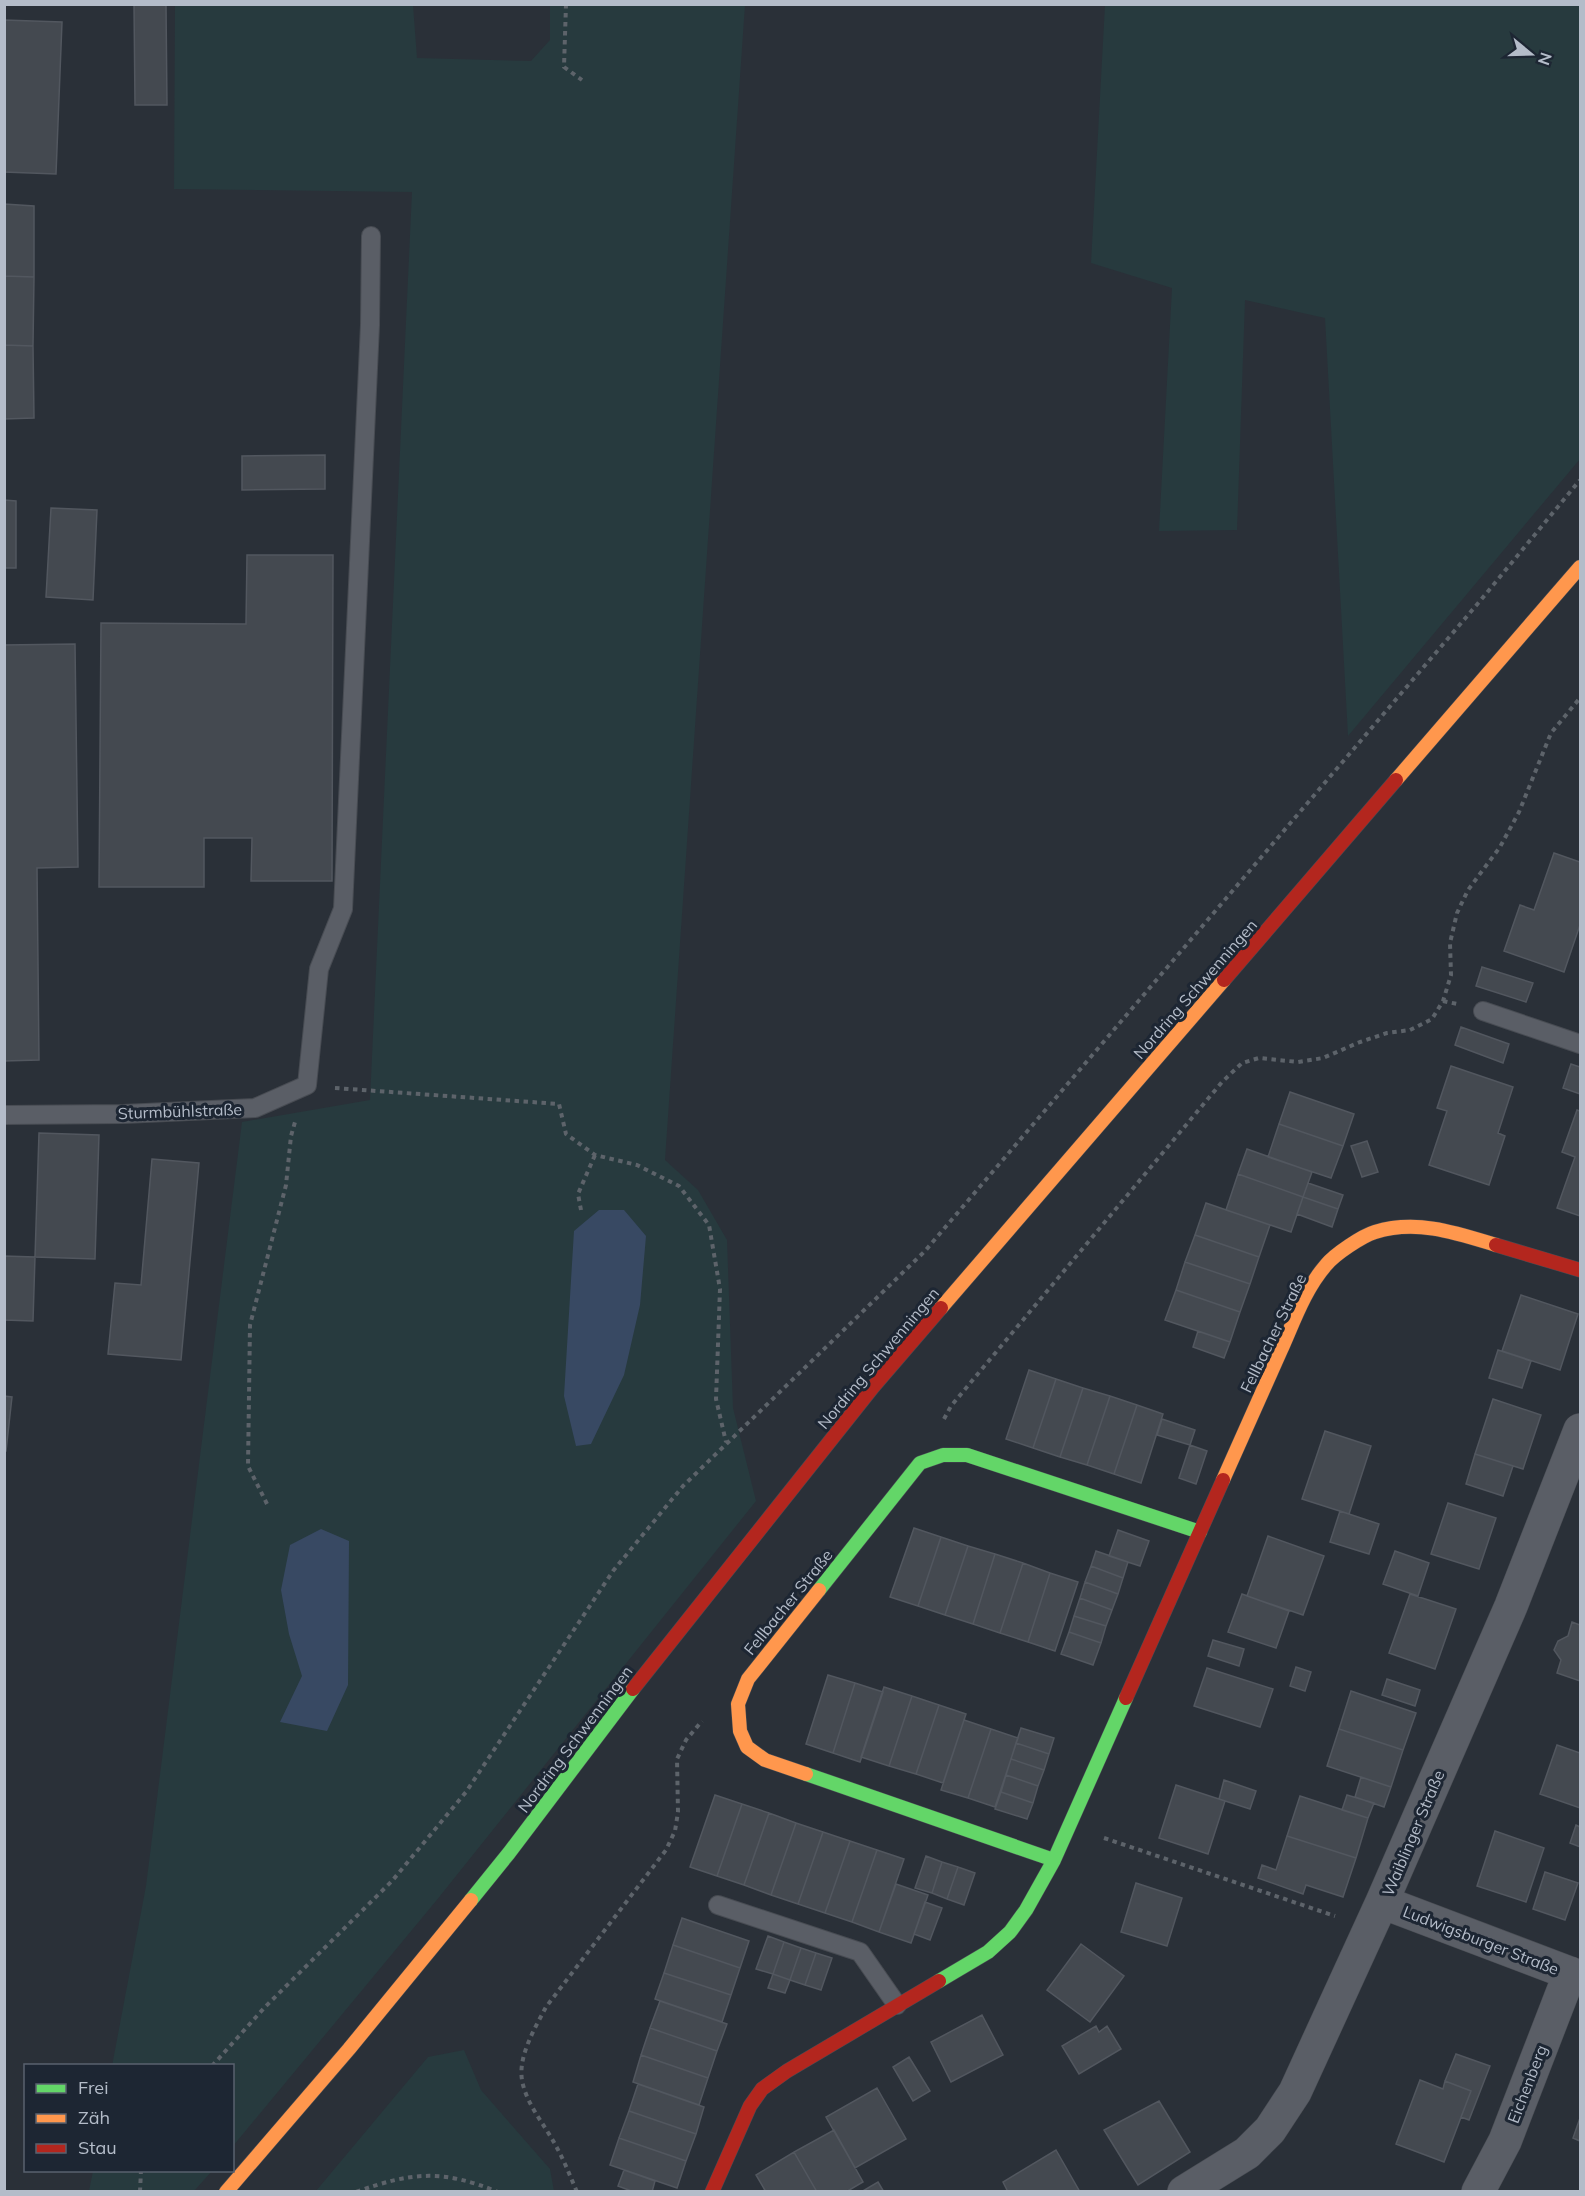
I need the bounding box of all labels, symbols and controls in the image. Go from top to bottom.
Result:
north arrow [1501,24,1561,84]
text: N [1534,50,1557,68]
street label: Nordring Schwenningen [1129,915,1261,1063]
street label: Sturmbühlstraße [118,1099,242,1123]
street label: Fellbacher Straße [1236,1270,1310,1396]
street label: Nordring Schwenningen [813,1283,943,1433]
street label: Fellbacher Straße [739,1545,837,1659]
street label: Nordring Schwenningen [513,1662,637,1816]
street label: Waiblinger Straße [1377,1767,1449,1899]
street label: Ludwigsburger Straße [1400,1901,1562,1979]
street label: Eichenberg [1503,2042,1551,2126]
legend [24,2064,234,2172]
text: Frei [78,2076,108,2099]
text: Zäh [78,2106,110,2129]
text: Stau [78,2136,117,2159]

